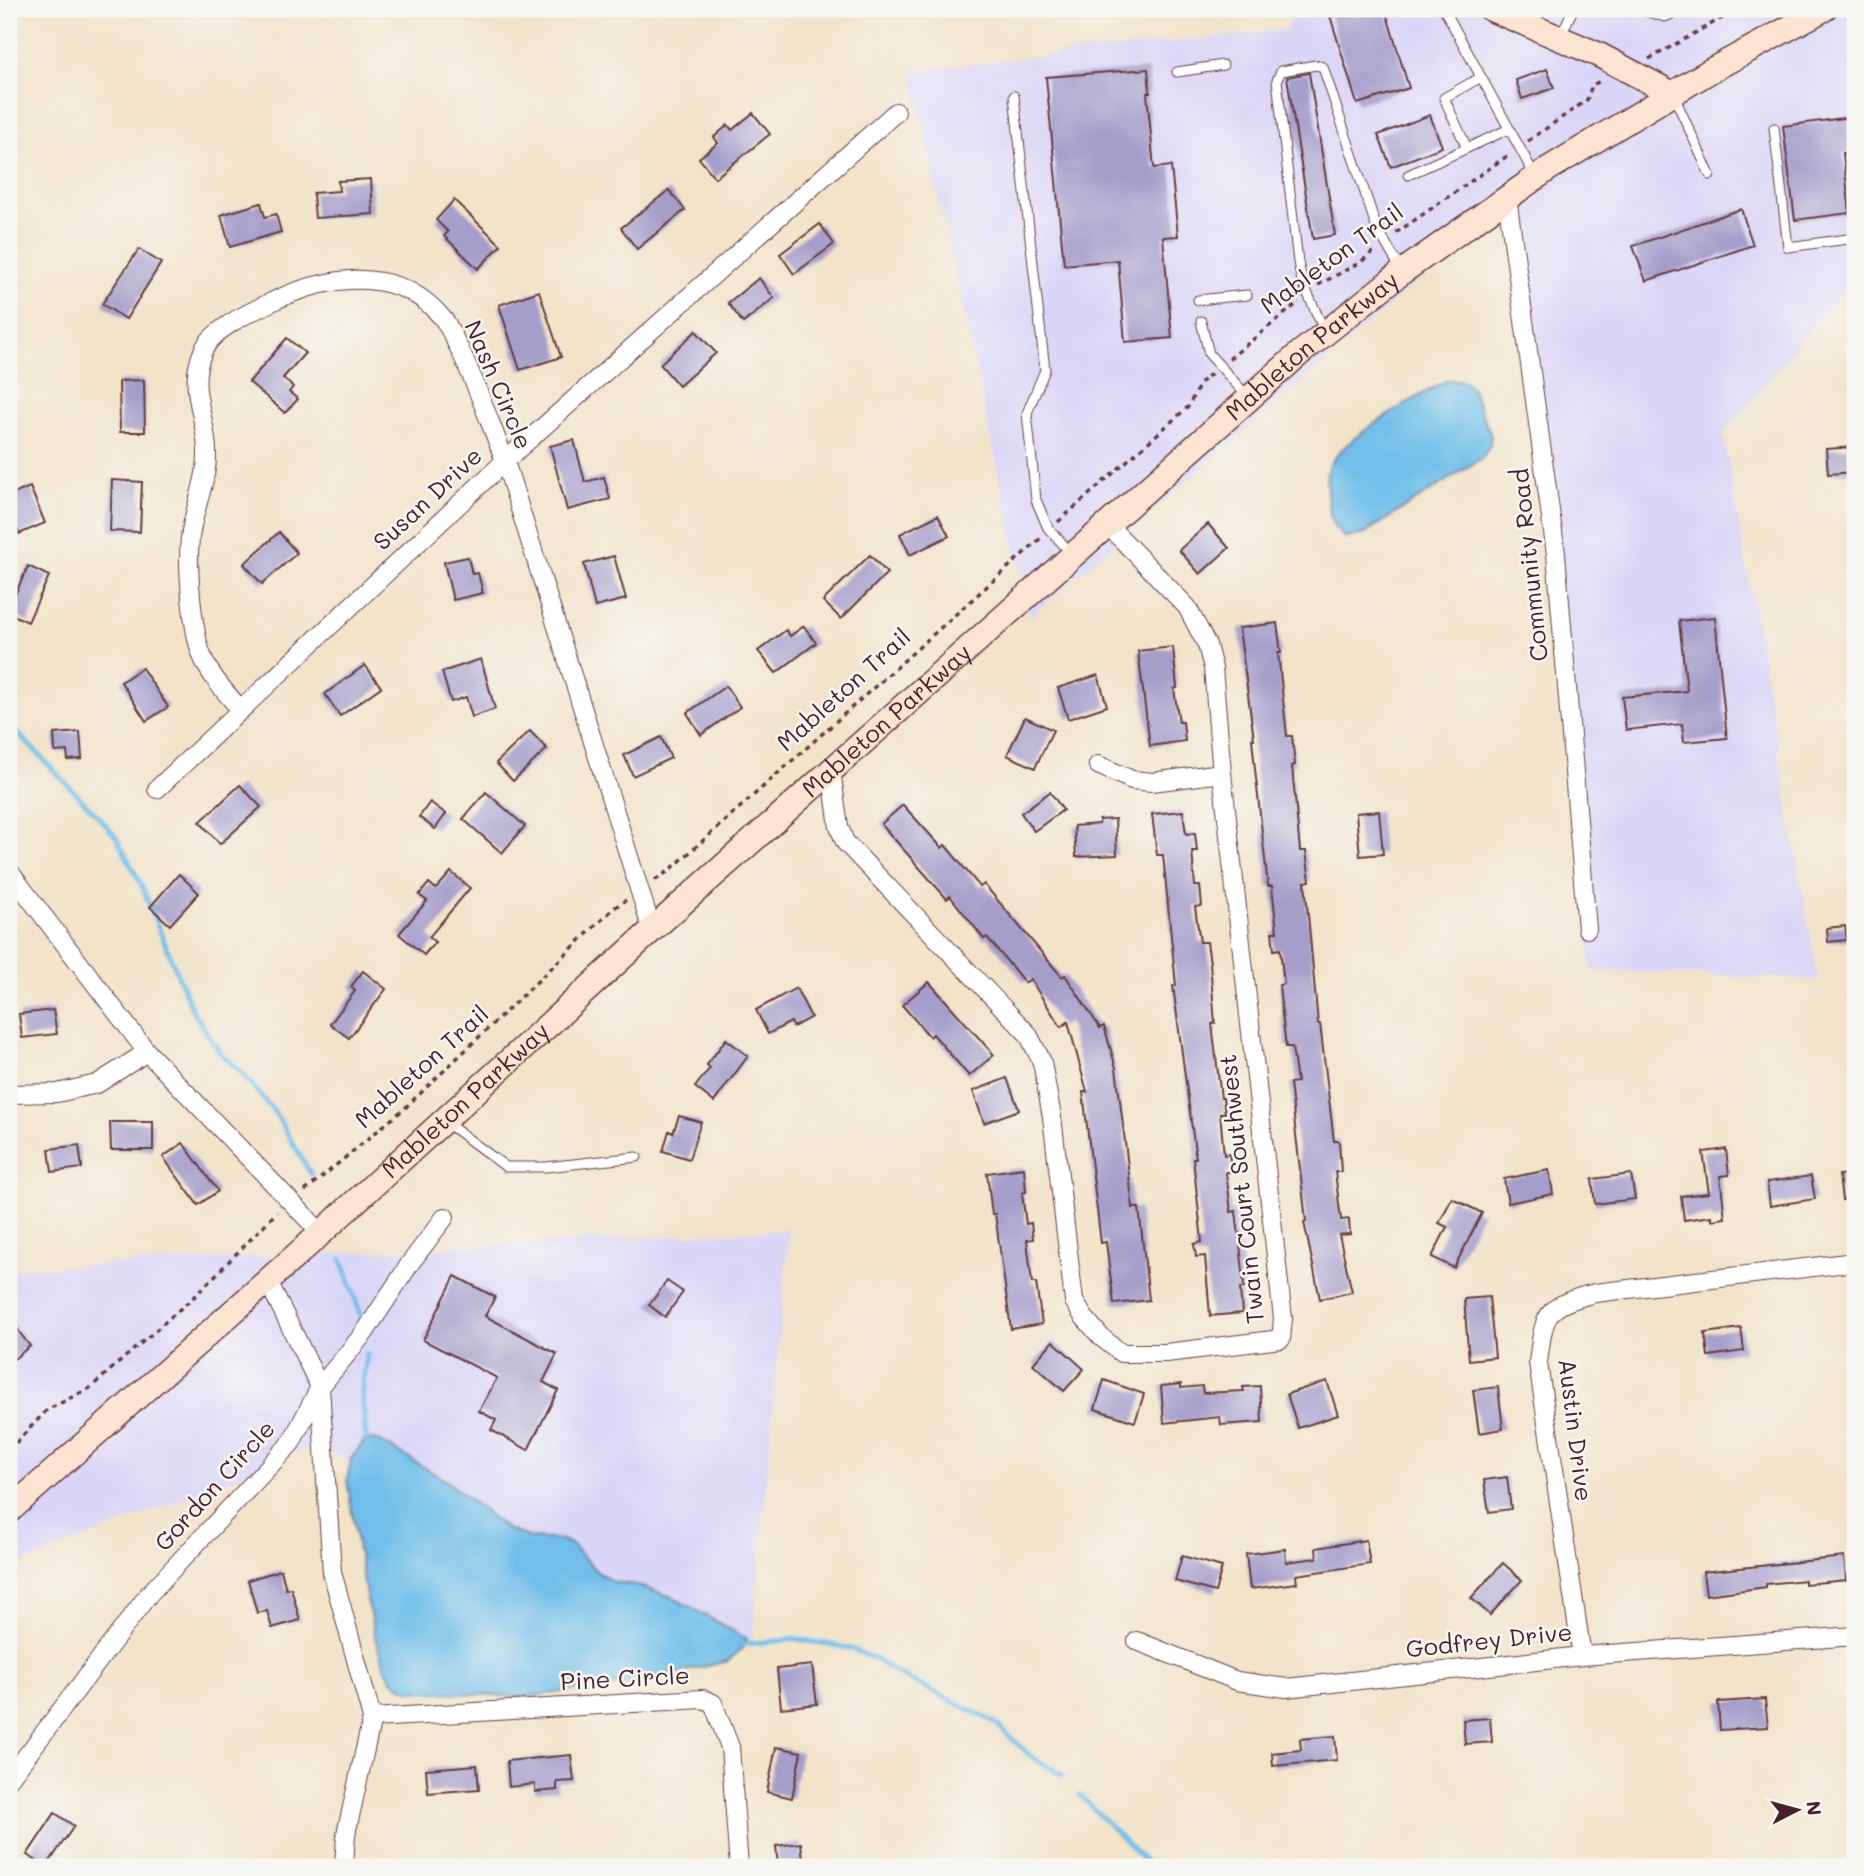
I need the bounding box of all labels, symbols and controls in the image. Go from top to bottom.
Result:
street label: Mableton Trail [1253,195,1409,320]
street label: Mableton Parkway [1218,264,1404,426]
street label: Nash Circle [458,315,540,454]
street label: Susan Drive [366,440,488,556]
street label: Community Road [1503,467,1554,663]
street label: Mableton Trail [770,621,916,757]
street label: Mableton Parkway [795,636,977,803]
street label: Mableton Trail [348,998,494,1134]
street label: Mableton Parkway [374,1015,555,1184]
street label: Twain Court Southwest [1211,1053,1270,1325]
street label: Austin Drive [1552,1357,1601,1503]
street label: Gordon Circle [147,1413,281,1557]
street label: Godfrey Drive [1404,1615,1574,1664]
street label: Pine Circle [560,1659,690,1696]
north arrow [1762,1774,1832,1844]
text: N [1801,1800,1828,1817]

